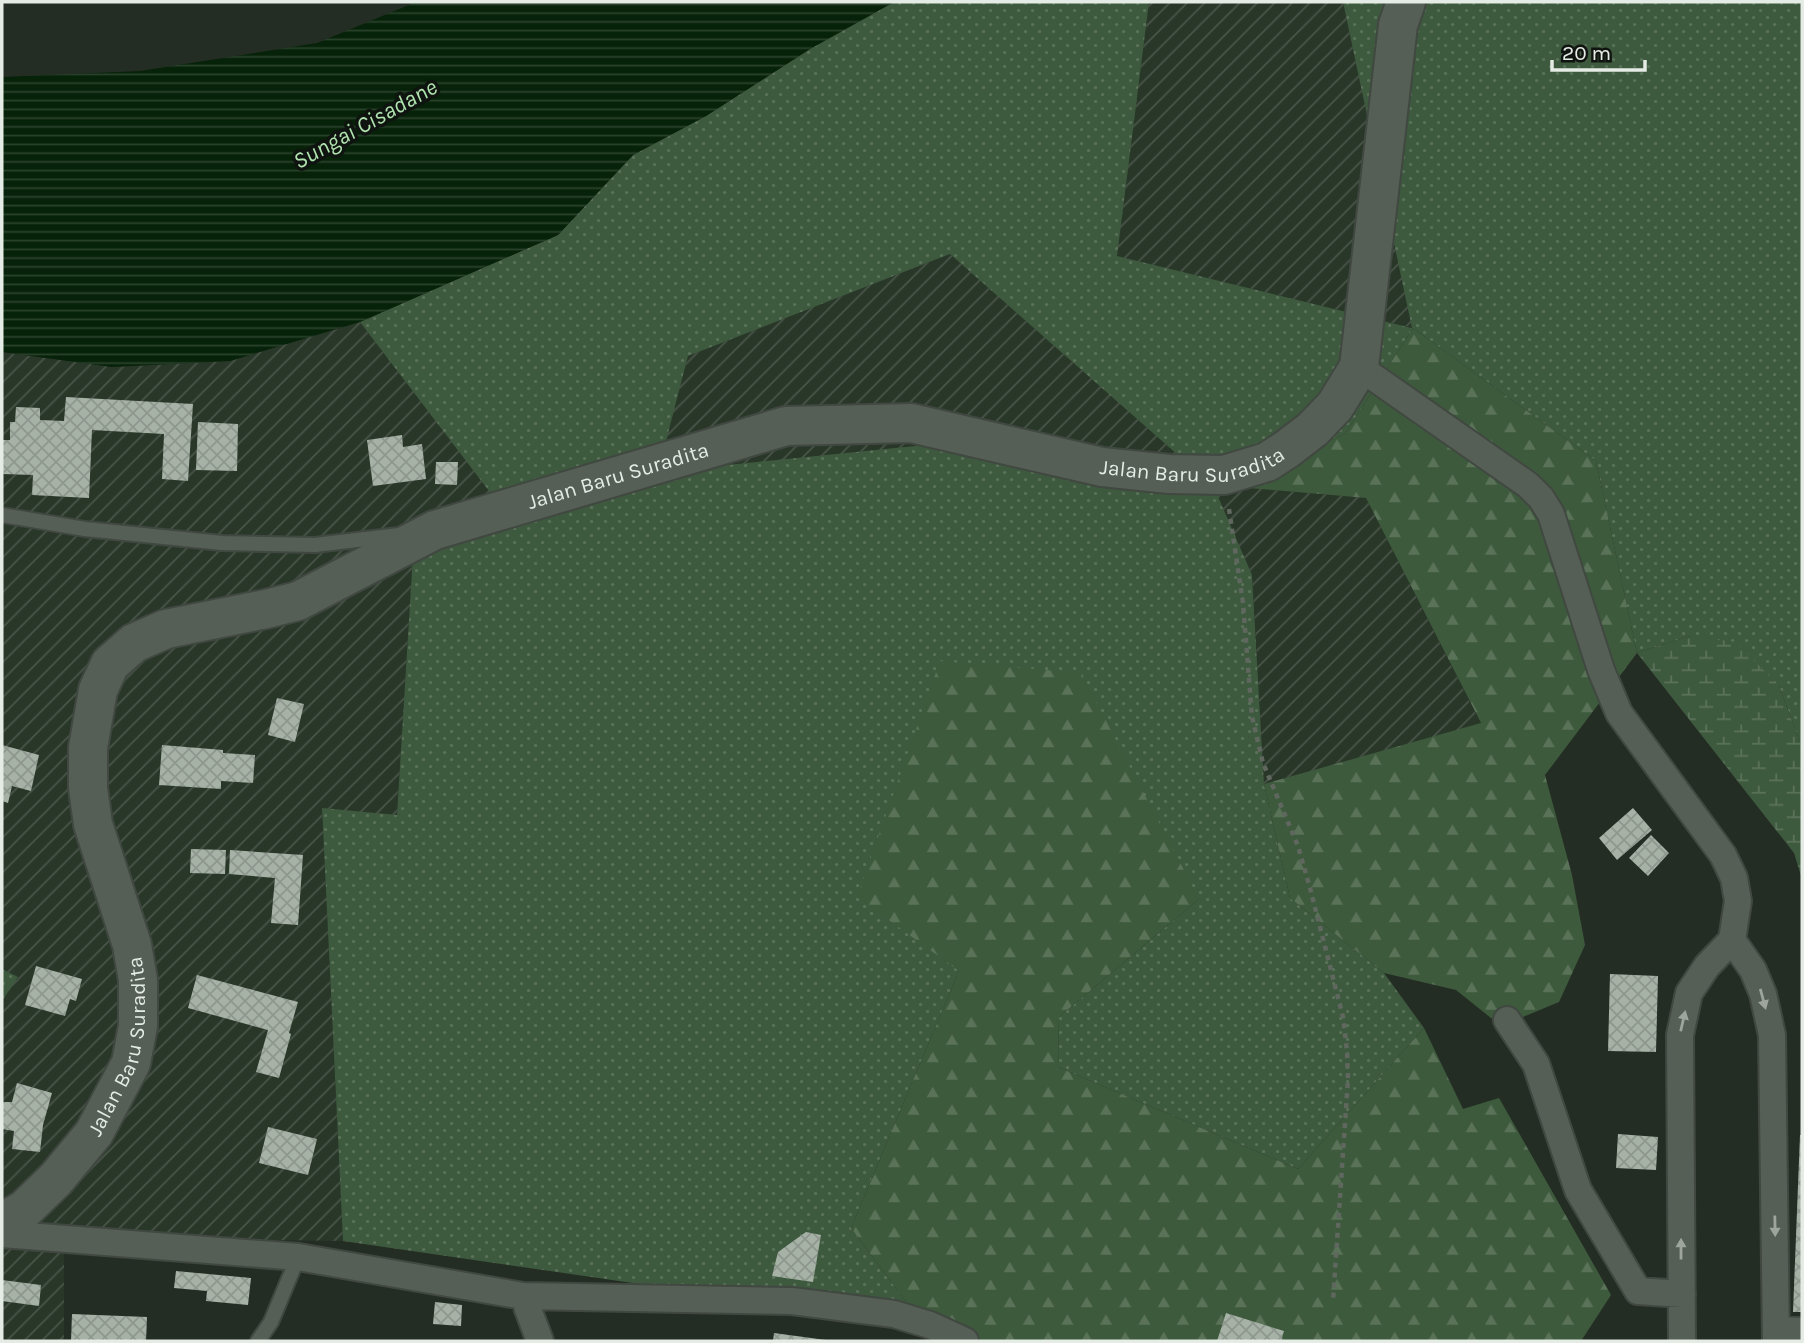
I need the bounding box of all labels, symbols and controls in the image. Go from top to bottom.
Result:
scale bar [1552,28,1645,72]
text: 20 m [1562,41,1611,65]
water label: Sungai Cisadane [288,73,442,175]
street label: Jalan Baru Suradita [525,438,711,514]
street label: Jalan Baru Suradita [1099,442,1289,487]
street label: Jalan Baru Suradita [83,955,150,1140]
one-way arrow [1759,989,1769,1010]
one-way arrow [1678,1010,1689,1032]
one-way arrow [1769,1215,1780,1237]
one-way arrow [1675,1237,1687,1259]

